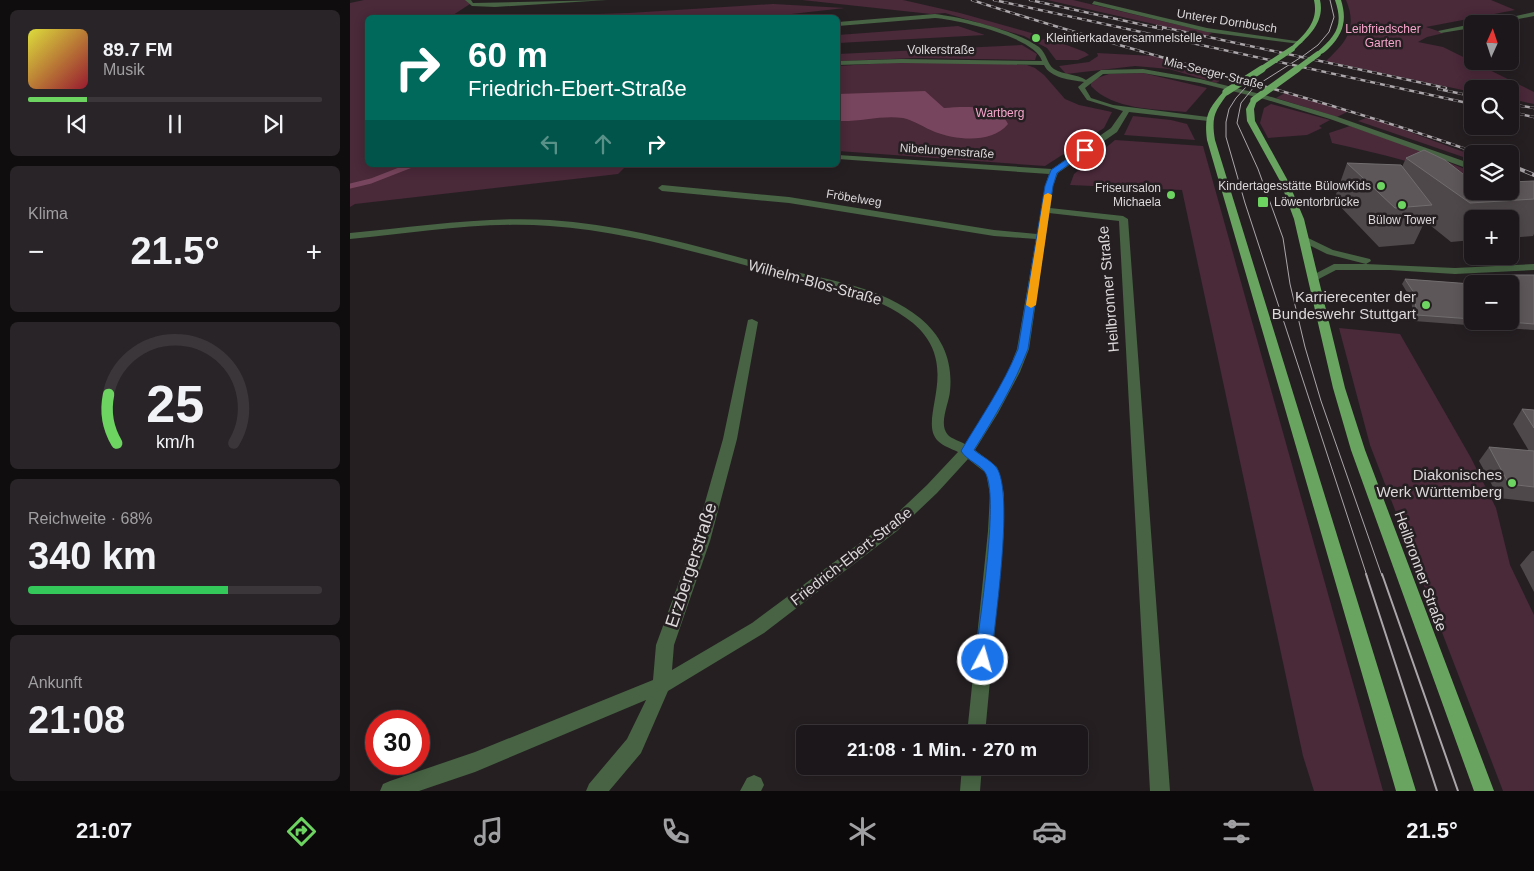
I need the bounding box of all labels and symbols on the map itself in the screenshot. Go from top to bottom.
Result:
street label: Unterer Dornbusch [1176,6,1278,36]
north arrow [1464,15,1519,70]
park label: Leibfriedscher Garten [1345,22,1421,50]
place label: Kleintierkadaversammelstelle [1046,31,1202,45]
marker: Kleintierkadaversammelstelle [1030,32,1042,44]
street label: Volkerstraße [907,43,975,57]
street label: Mia-Seeger-Straße [1163,54,1266,92]
park label: Wartberg [976,106,1024,120]
pin [1064,129,1106,171]
street label: Nibelungenstraße [899,141,995,161]
place label: Kindertagesstätte BülowKids [1218,179,1371,193]
marker: Kindertagesstätte BülowKids [1375,180,1387,192]
place label: Friseursalon Michaela [1095,181,1161,209]
street label: Fröbelweg [825,187,883,209]
marker: Friseursalon Michaela [1165,189,1177,201]
marker: Löwentorbrücke [1256,195,1270,209]
place label: Löwentorbrücke [1274,195,1360,209]
marker: Bülow Tower [1396,199,1408,211]
place label: Bülow Tower [1368,213,1436,227]
street label: Heilbronner Straße [1094,225,1122,353]
street label: Wilhelm-Blos-Straße [746,256,884,308]
place label: Karrierecenter der Bundeswehr Stuttgart [1272,288,1417,322]
marker: Karrierecenter der Bundeswehr Stuttgart [1420,299,1432,311]
place label: Diakonisches Werk Württemberg [1376,466,1502,500]
marker: Diakonisches Werk Württemberg [1506,477,1518,489]
street label: Erzbergerstraße [661,500,721,630]
street label: Friedrich-Ebert-Straße [787,503,915,609]
street label: Heilbronner Straße [1391,509,1451,633]
position arrow [956,633,1008,685]
speed limit sign: 30 [365,710,430,775]

